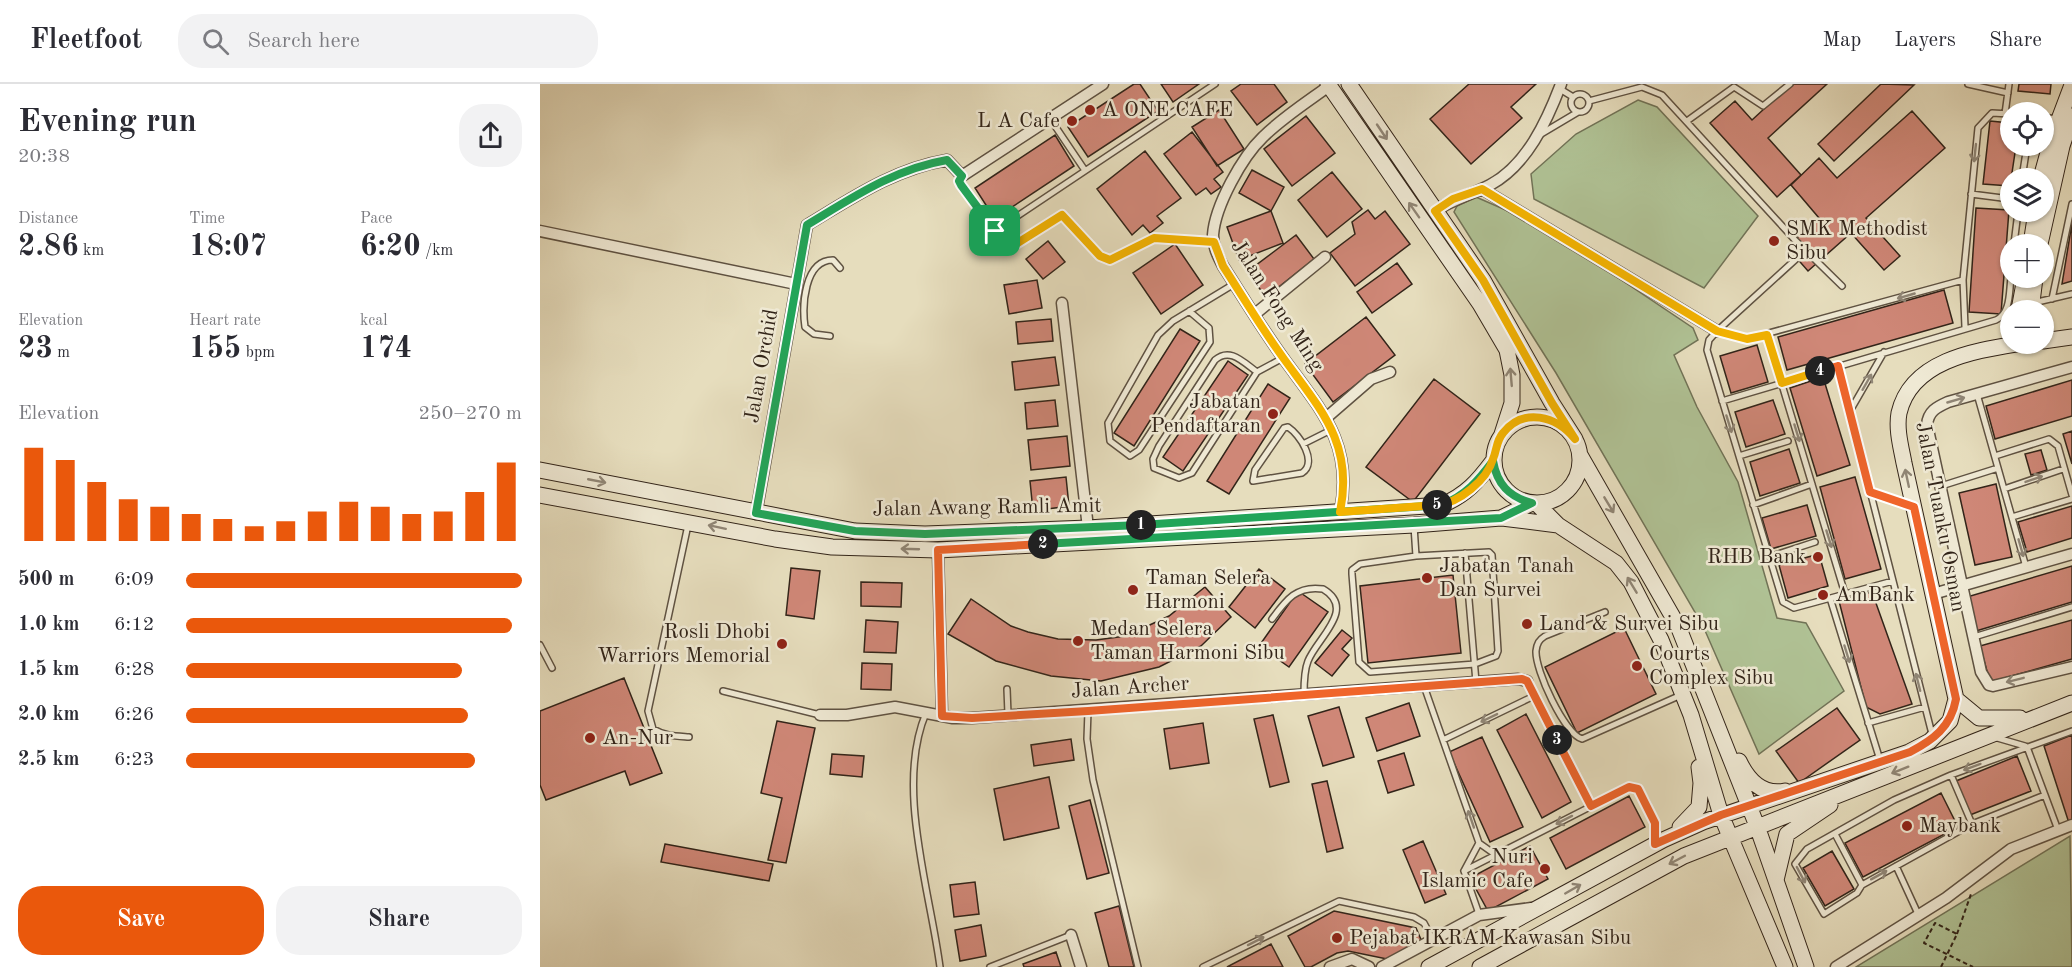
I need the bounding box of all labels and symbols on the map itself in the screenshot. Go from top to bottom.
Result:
place label: A ONE CAFE [1102,100,1233,121]
marker: A ONE CAFE [1083,103,1097,117]
place label: L A Cafe [977,111,1060,132]
marker: L A Cafe [1065,114,1079,128]
one-way arrow [1376,124,1388,140]
one-way arrow [1969,142,1980,162]
one-way arrow [1408,203,1420,219]
pin [969,205,1020,256]
place label: SMK Methodist Sibu [1786,219,1928,264]
marker: SMK Methodist Sibu [1767,234,1781,248]
street label: Jalan Fong Ming [1227,236,1328,376]
one-way arrow [1897,291,1916,302]
street label: Jalan Orchid [742,307,782,425]
pin: 4 [1805,356,1835,386]
one-way arrow [1505,368,1516,387]
one-way arrow [1861,373,1873,390]
place label: Jabatan Pendaftaran [1150,392,1261,437]
one-way arrow [1946,394,1965,405]
marker: Jabatan Pendaftaran [1266,407,1280,421]
one-way arrow [1724,414,1735,433]
street label: Jalan Tuanku Osman [1911,420,1969,614]
one-way arrow [1792,423,1803,442]
one-way arrow [1901,469,1913,488]
one-way arrow [2024,472,2043,483]
one-way arrow [588,476,607,488]
pin: 5 [1422,490,1452,520]
street label: Jalan Awang Ramli Amit [872,496,1102,520]
one-way arrow [1604,496,1616,513]
pin: 1 [1126,510,1156,540]
one-way arrow [708,521,728,532]
pin: 2 [1028,529,1058,559]
one-way arrow [1824,529,1835,548]
one-way arrow [2016,538,2027,557]
one-way arrow [901,543,921,555]
place label: RHB Bank [1707,547,1806,568]
marker: RHB Bank [1811,550,1825,564]
place label: Jabatan Tanah Dan Survei [1439,556,1574,601]
place label: Taman Selera Harmoni [1145,568,1271,613]
marker: Jabatan Tanah Dan Survei [1420,571,1434,585]
one-way arrow [1625,577,1637,594]
marker: Taman Selera Harmoni [1126,583,1140,597]
place label: AmBank [1835,585,1915,606]
marker: AmBank [1816,588,1830,602]
place label: Land & Survei Sibu [1539,614,1719,635]
marker: Land & Survei Sibu [1520,617,1534,631]
place label: Medan Selera Taman Harmoni Sibu [1090,619,1285,664]
place label: Rosli Dhobi Warriors Memorial [597,622,770,667]
marker: Medan Selera Taman Harmoni Sibu [1071,634,1085,648]
marker: Rosli Dhobi Warriors Memorial [775,637,789,651]
place label: Courts Complex Sibu [1649,644,1774,689]
one-way arrow [1842,644,1853,663]
marker: Courts Complex Sibu [1630,659,1644,673]
street label: Jalan Archer [1070,673,1190,703]
one-way arrow [1912,673,1924,692]
one-way arrow [2006,675,2025,687]
one-way arrow [1480,713,1498,725]
pin: 3 [1542,725,1572,755]
place label: An-Nur [602,728,674,749]
marker: An-Nur [583,731,597,745]
one-way arrow [1963,762,1982,773]
one-way arrow [1891,765,1909,776]
one-way arrow [1464,810,1475,829]
one-way arrow [1556,815,1574,826]
place label: Maybank [1919,816,2001,837]
marker: Maybank [1900,819,1914,833]
place label: Nuri Islamic Cafe [1421,847,1533,892]
one-way arrow [1668,855,1686,866]
marker: Nuri Islamic Cafe [1538,862,1552,876]
one-way arrow [1795,866,1807,883]
one-way arrow [1869,869,1887,880]
one-way arrow [1564,883,1581,895]
place label: Pejabat IKRAM Kawasan Sibu [1349,928,1631,949]
marker: Pejabat IKRAM Kawasan Sibu [1330,931,1344,945]
one-way arrow [1246,935,1264,946]

